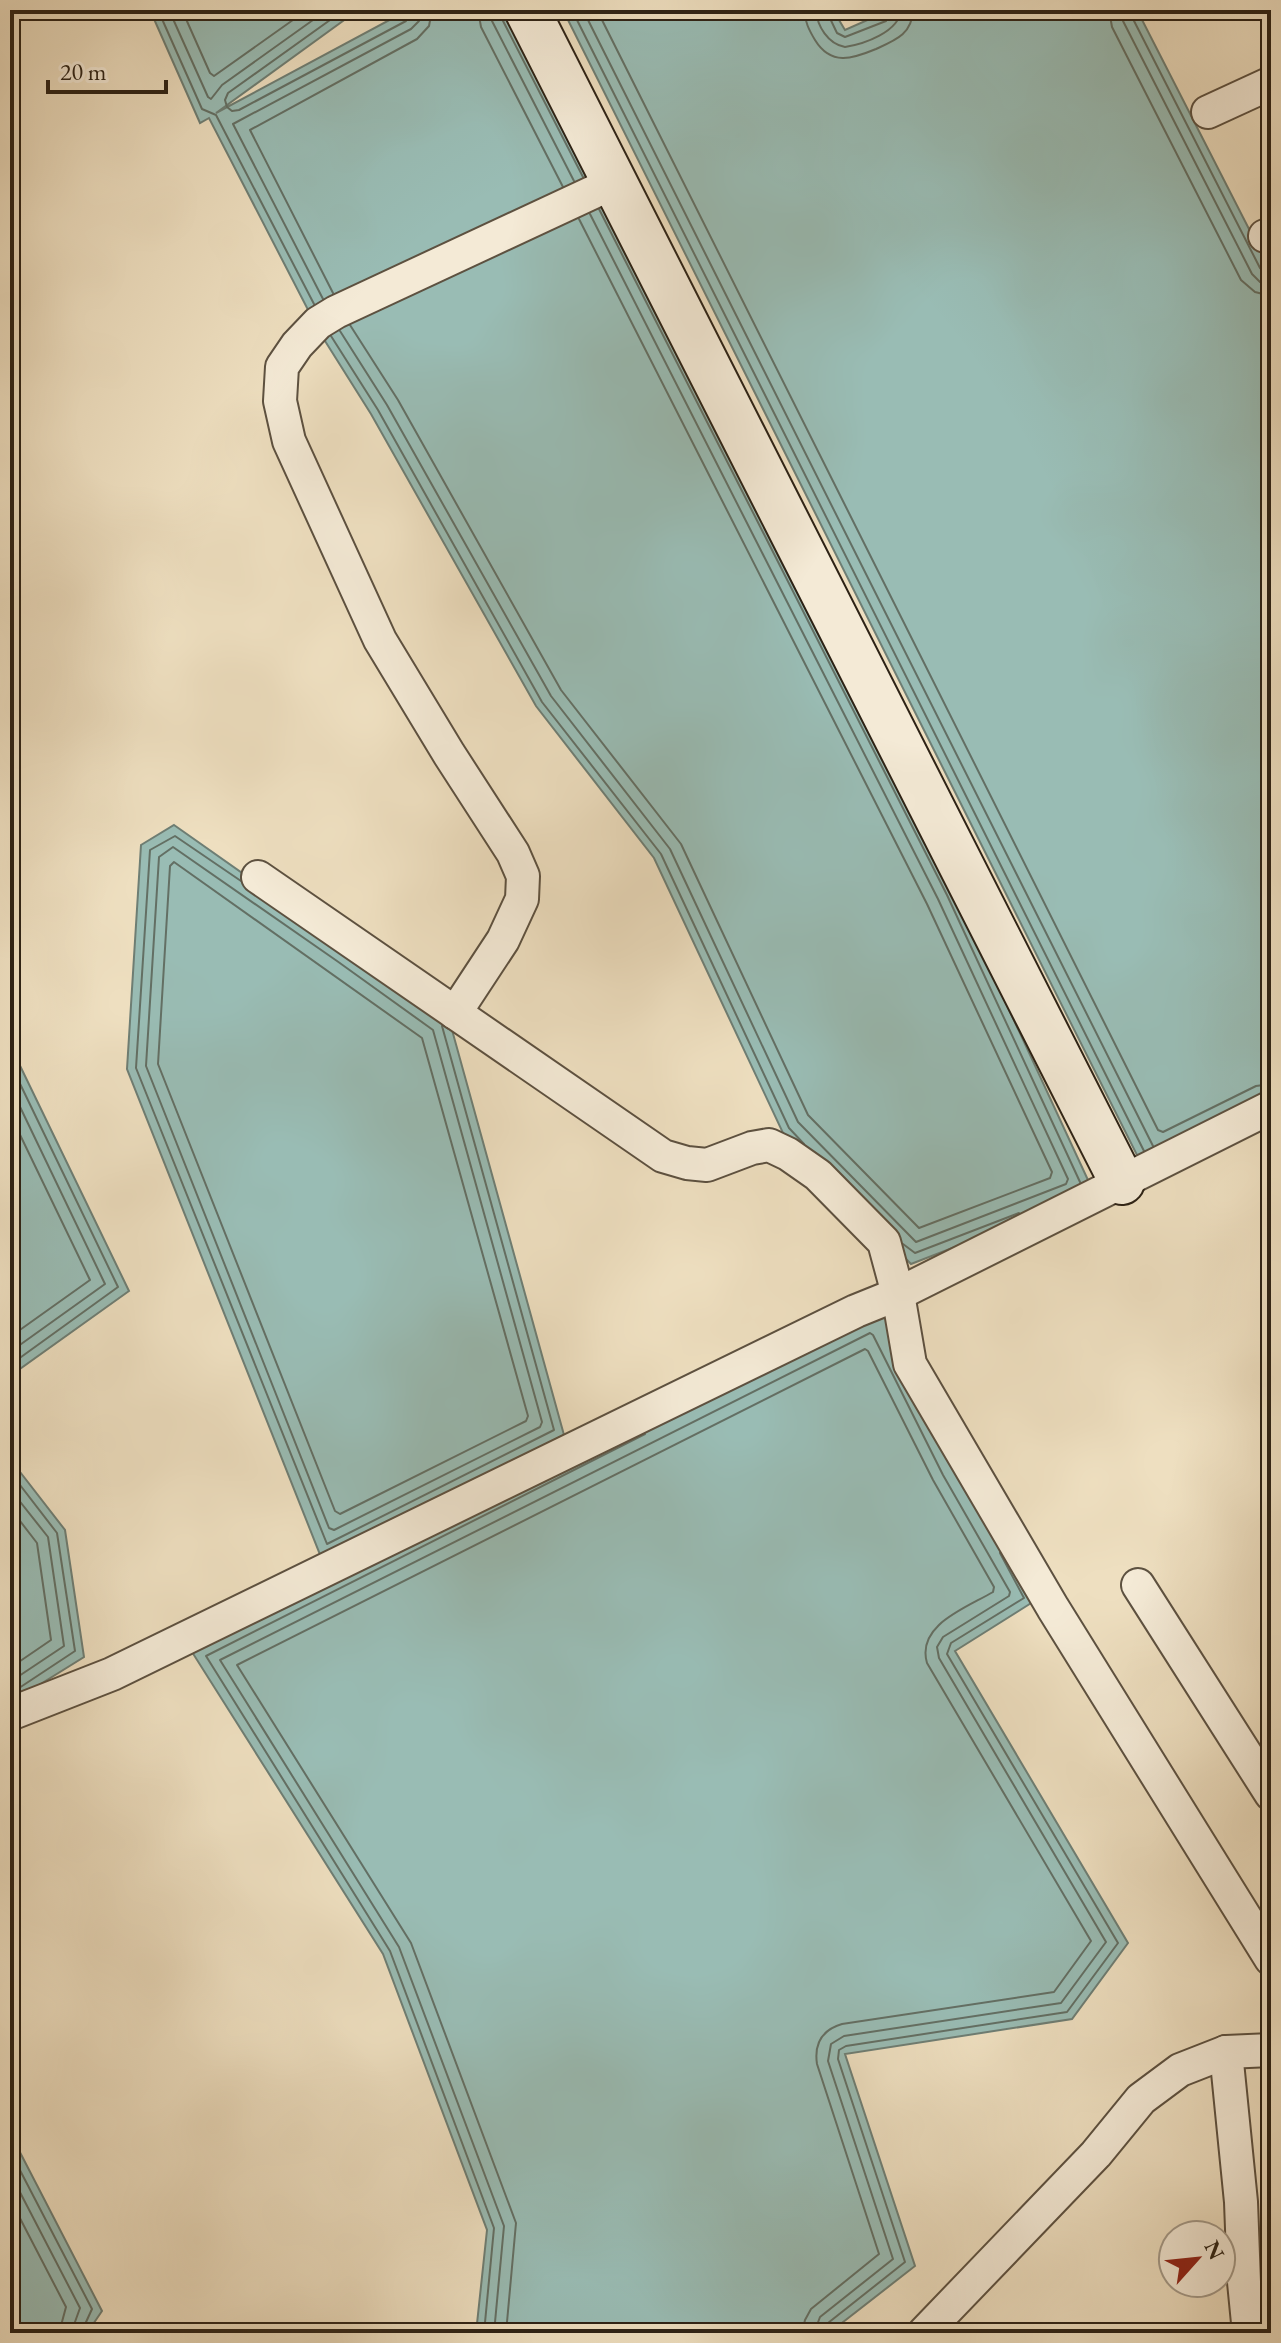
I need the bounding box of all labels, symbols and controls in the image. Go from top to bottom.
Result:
scale bar [48,44,166,94]
text: 20 m [60,56,107,87]
north arrow [1157,2219,1237,2299]
text: N [1197,2236,1231,2265]

